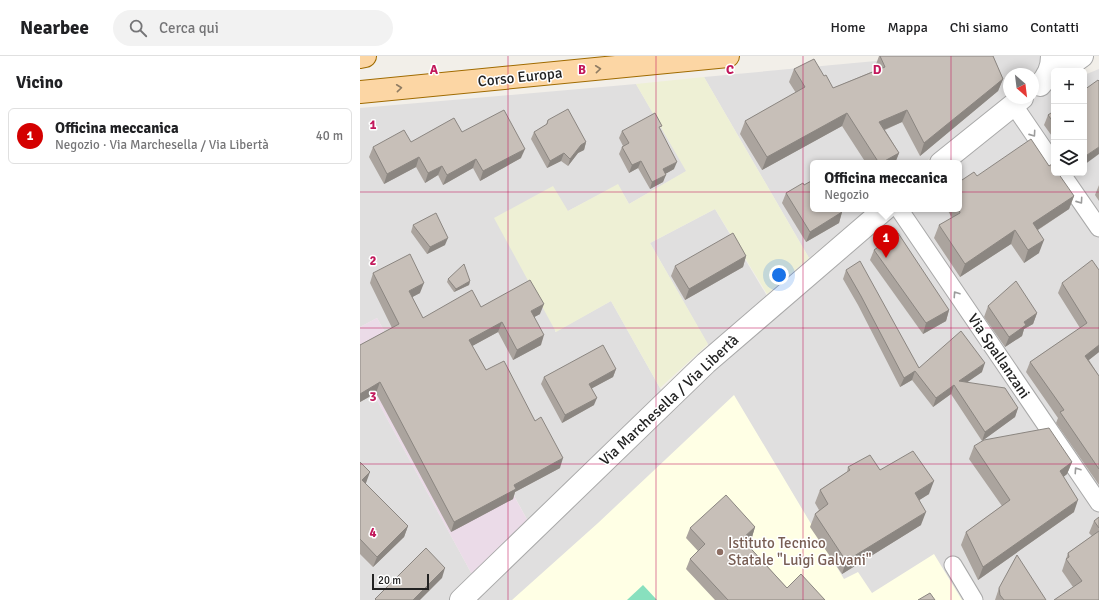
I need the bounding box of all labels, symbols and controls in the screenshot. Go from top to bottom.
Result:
search box [113,10,393,46]
text: Nearbee [20,16,89,40]
icon: search [127,17,149,39]
text: Cerca qui [159,19,219,37]
text: Home [831,19,865,36]
text: Mappa [887,19,928,36]
text: Chi siamo [950,19,1008,36]
text: Contatti [1030,19,1079,36]
text: A [430,62,439,78]
text: B [578,62,586,78]
text: C [726,62,734,78]
text: D [873,62,882,78]
street label: Corso Europa [477,64,563,90]
one-way arrow [595,65,601,74]
north arrow [1003,68,1039,104]
map controls [1051,68,1087,176]
button: + [1051,68,1087,104]
text: Vicino [16,72,63,93]
one-way arrow [396,84,402,93]
button: − [1051,104,1087,140]
text: 1 [369,117,377,133]
text: Officina meccanica [55,119,179,137]
text: 1 [26,128,34,144]
text: 40 m [316,128,343,144]
one-way arrow [1028,130,1036,137]
text: Negozio · Via Marchesella / Via Libertà [55,137,269,153]
button: layers [1051,140,1087,176]
popup [810,160,962,212]
text: Officina meccanica [824,169,948,187]
text: Negozio [824,187,869,203]
one-way arrow [1075,196,1082,203]
pin: 1 [873,225,899,258]
text: 2 [369,253,377,269]
your location [769,265,789,285]
one-way arrow [954,291,961,298]
street label: Via Spallanzani [964,310,1034,402]
street label: Via Marchesella / Via Libertà [596,331,742,469]
text: 3 [369,389,377,405]
one-way arrow [1075,468,1082,475]
text: 4 [369,525,377,541]
place label: Istituto Tecnico Statale "Luigi Galvani" [728,534,872,569]
marker: Istituto Tecnico Statale "Luigi Galvani" [715,547,725,557]
scale bar [372,572,429,591]
text: 20 m [378,574,401,587]

